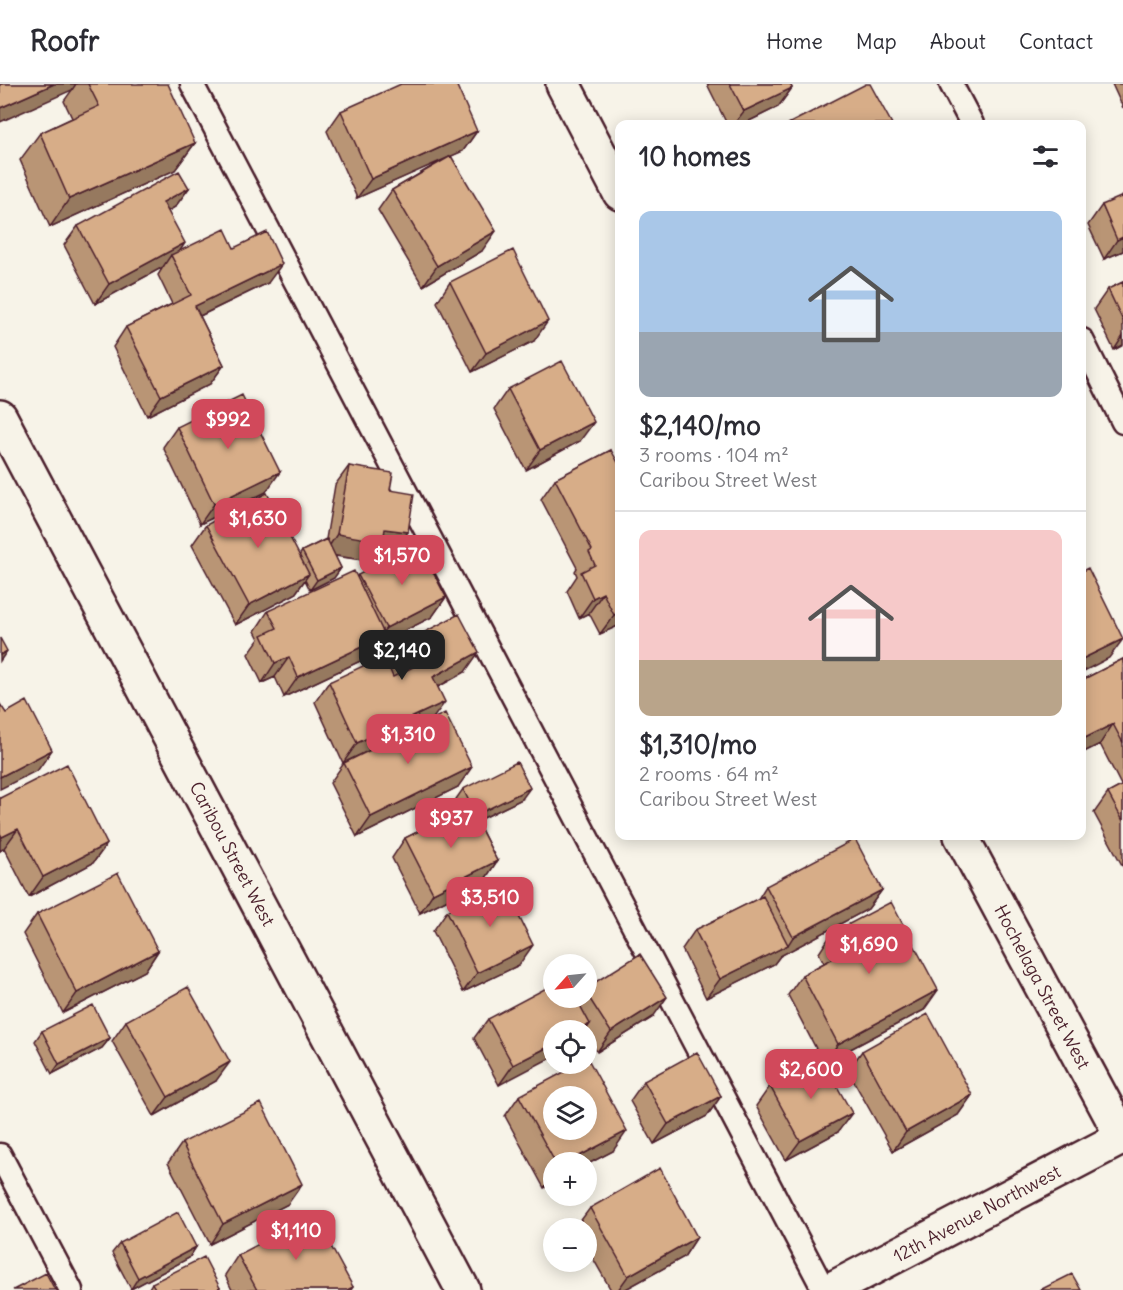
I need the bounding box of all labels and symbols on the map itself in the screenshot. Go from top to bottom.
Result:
pin: $992 [192,399,264,450]
pin: $1,630 [209,498,307,549]
pin: $1,570 [353,535,451,586]
pin: $2,140 [353,630,451,681]
pin: $1,310 [359,714,457,765]
street label: Caribou Street West [185,778,280,930]
pin: $937 [415,798,487,849]
pin: $3,510 [441,877,539,928]
street label: Hochelaga Street West [989,901,1096,1073]
pin: $1,690 [820,924,918,975]
north arrow [543,954,597,1008]
pin: $2,600 [762,1049,860,1100]
street label: 12th Avenue Northwest [889,1160,1065,1268]
pin: $1,110 [247,1210,345,1261]

